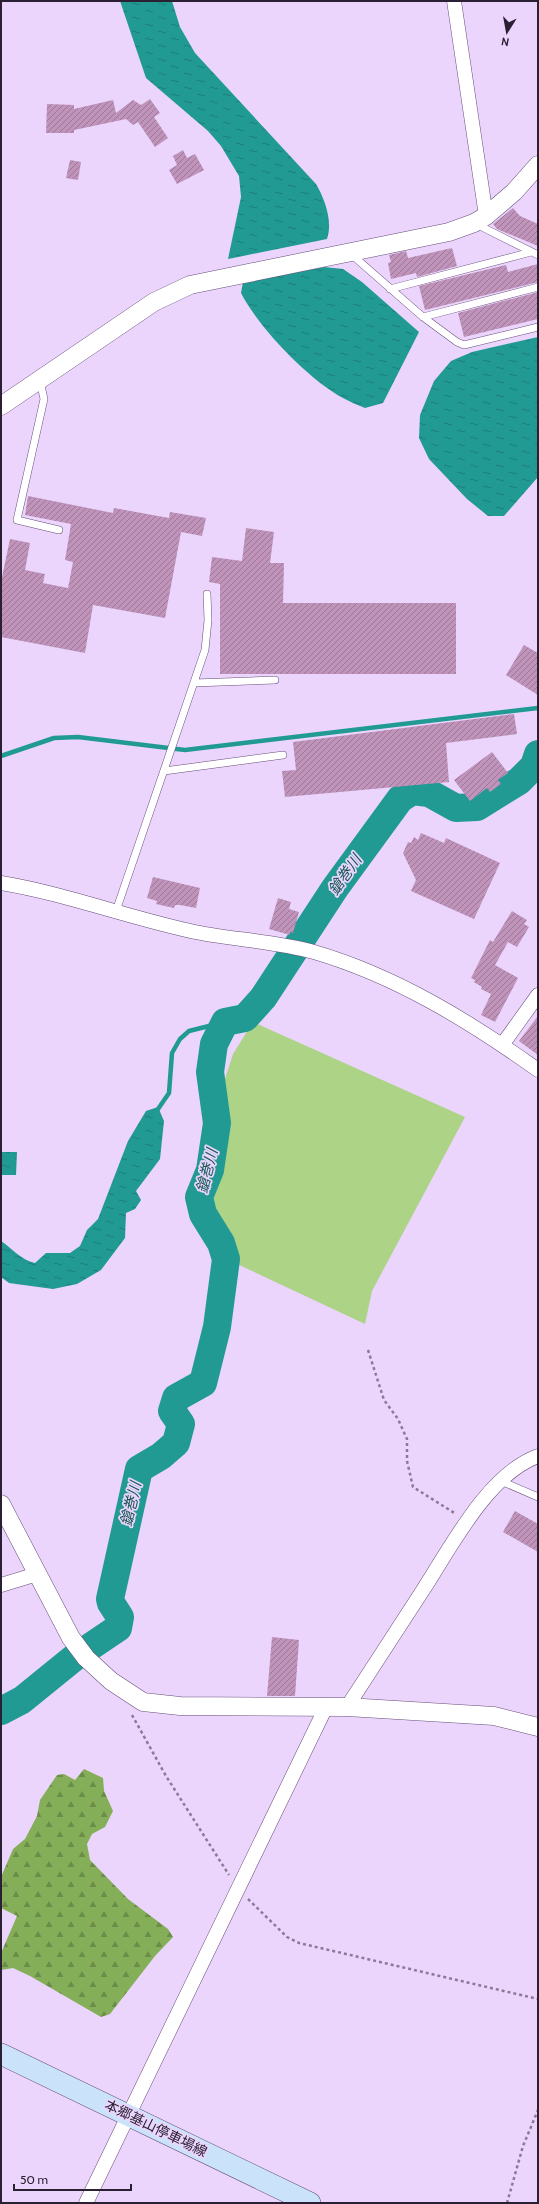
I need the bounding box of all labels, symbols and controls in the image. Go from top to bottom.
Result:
north arrow [487,12,527,52]
text: N [500,34,510,49]
water label: 鎗巻川 [325,850,366,899]
water label: 鎗巻川 [193,1145,222,1195]
water label: 鎗巻川 [117,1478,145,1528]
street label: 本郷基山停車場線 [102,2095,210,2161]
scale bar [14,2166,131,2192]
text: 50 m [20,2172,48,2187]

